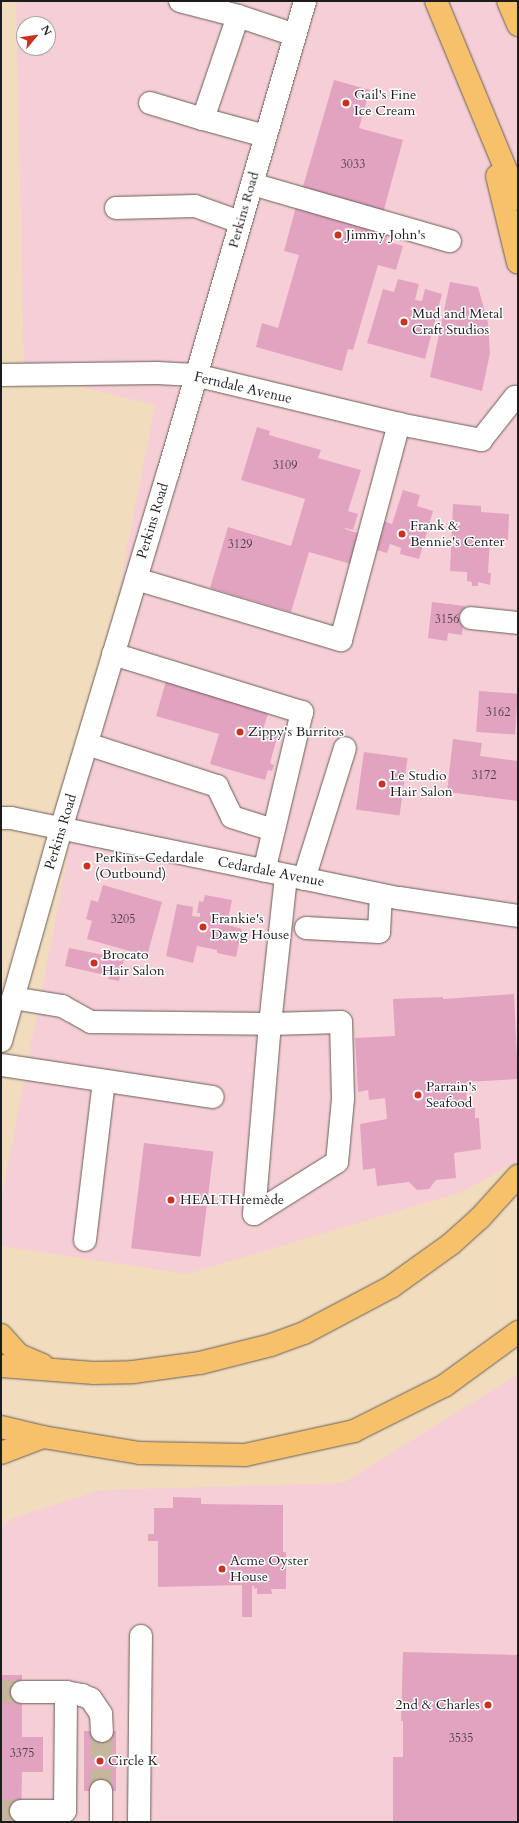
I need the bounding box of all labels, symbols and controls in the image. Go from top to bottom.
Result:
north arrow [16,16,56,56]
text: N [37,23,55,38]
place label: Gail's Fine Ice Cream [354,87,416,120]
marker: Gail's Fine Ice Cream [341,98,351,108]
house number: 3033 [341,158,365,172]
street label: Perkins Road [225,170,263,250]
place label: Jimmy John's [346,227,425,243]
marker: Jimmy John's [333,230,343,240]
place label: Mud and Metal Craft Studios [412,306,503,338]
marker: Mud and Metal Craft Studios [399,317,409,327]
street label: Ferndale Avenue [192,369,294,407]
house number: 3109 [273,459,297,473]
street label: Perkins Road [134,481,172,561]
place label: Frank & Bennie's Center [410,518,505,550]
marker: Frank & Bennie's Center [397,529,407,539]
house number: 3129 [228,538,252,552]
house number: 3156 [435,613,459,627]
house number: 3162 [486,706,510,720]
place label: Zippy's Burritos [248,724,344,740]
marker: Zippy's Burritos [235,727,245,737]
place label: Le Studio Hair Salon [390,768,453,800]
house number: 3172 [472,769,496,783]
marker: Le Studio Hair Salon [377,779,387,789]
street label: Perkins Road [42,792,80,872]
place label: Perkins-Cedardale (Outbound) [95,850,204,882]
street label: Cedardale Avenue [216,853,326,891]
marker: Perkins-Cedardale (Outbound) [82,861,92,871]
place label: Frankie's Dawg House [211,911,289,944]
house number: 3205 [111,913,135,927]
marker: Frankie's Dawg House [198,922,208,932]
place label: Brocato Hair Salon [102,947,165,980]
marker: Brocato Hair Salon [89,958,99,968]
place label: Parrain's Seafood [426,1079,476,1112]
marker: Parrain's Seafood [413,1090,423,1100]
place label: HEALTHremède [180,1192,284,1208]
marker: HEALTHremède [165,1194,177,1206]
place label: Acme Oyster House [230,1553,308,1586]
marker: Acme Oyster House [217,1564,227,1574]
place label: 2nd & Charles [395,1697,480,1713]
marker: 2nd & Charles [483,1700,493,1710]
house number: 3535 [449,1732,473,1746]
house number: 3375 [10,1747,34,1761]
place label: Circle K [108,1753,158,1769]
marker: Circle K [95,1756,105,1766]

